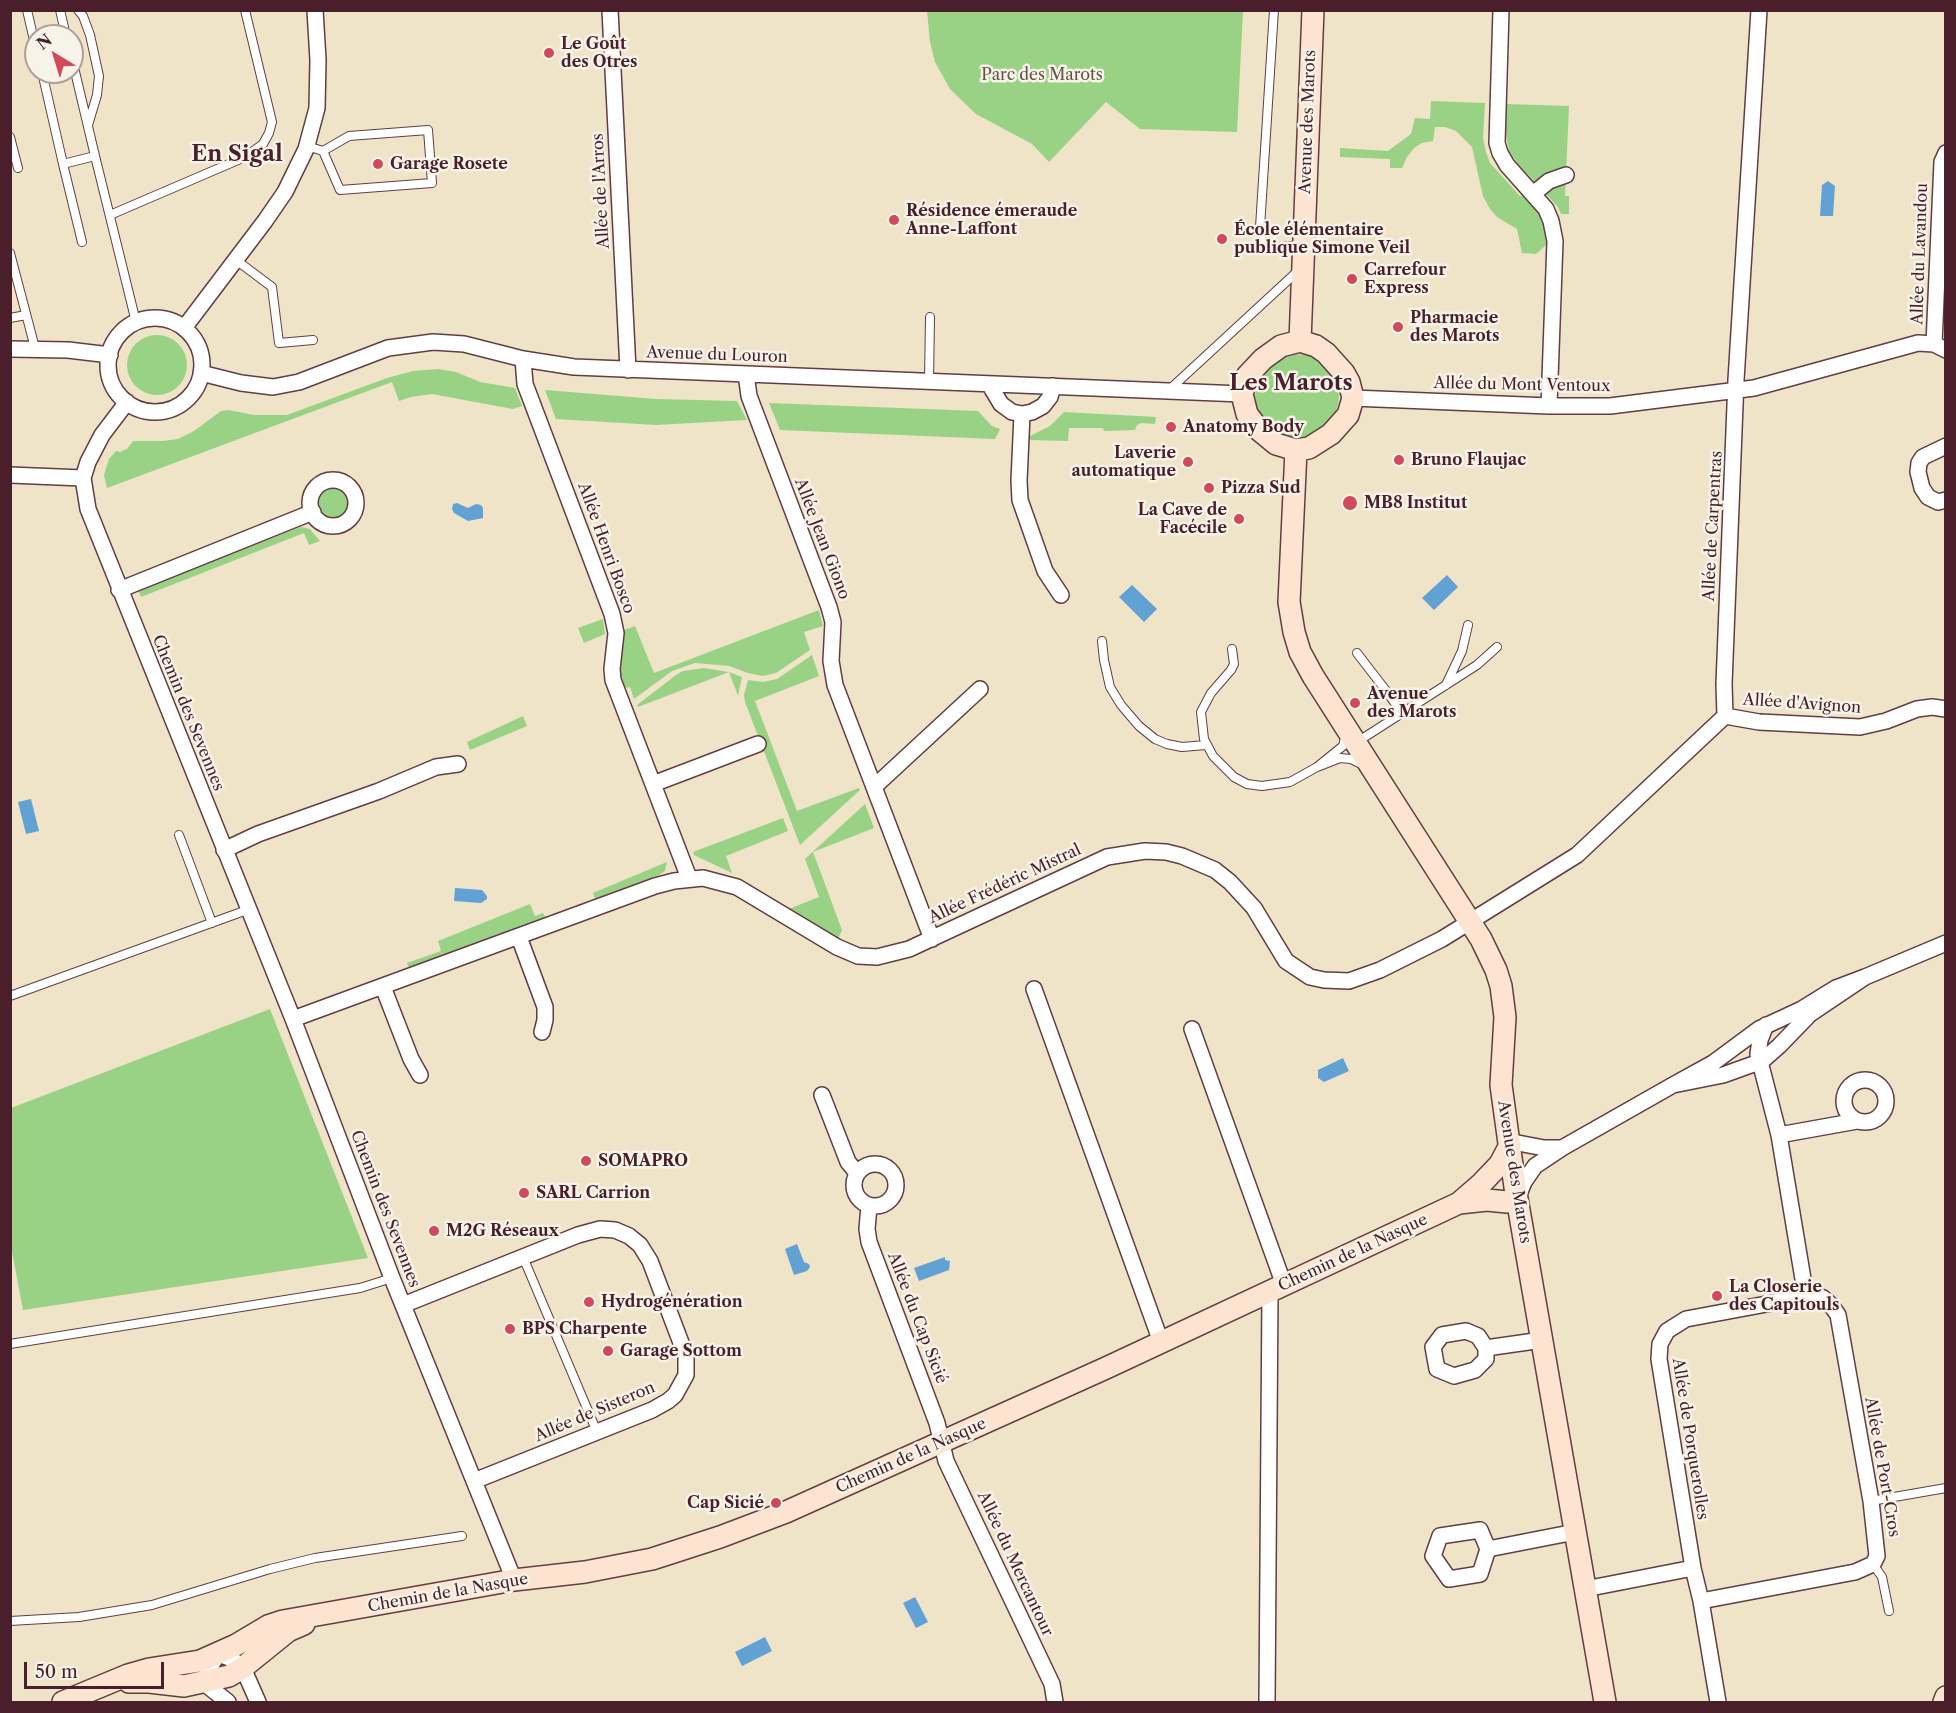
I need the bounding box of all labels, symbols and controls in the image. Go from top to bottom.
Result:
north arrow [24,24,84,84]
text: N [33,29,56,54]
place label: Le Goût des Otres [561,34,637,72]
marker: Le Goût des Otres [542,46,556,60]
street label: Avenue des Marots [1296,49,1320,195]
park label: Parc des Marots [981,65,1103,85]
street label: Allée de l'Arros [588,133,614,249]
district label: En Sigal [191,142,283,168]
place label: Garage Rosete [390,154,508,174]
marker: Garage Rosete [371,157,385,171]
street label: Allée du Lavandou [1908,183,1932,325]
place label: Résidence émeraude Anne-Laffont [906,201,1077,239]
marker: Résidence émeraude Anne-Laffont [887,213,901,227]
place label: École élémentaire publique Simone Veil [1234,220,1410,258]
marker: École élémentaire publique Simone Veil [1215,232,1229,246]
place label: Carrefour Express [1364,260,1446,298]
marker: Carrefour Express [1345,272,1359,286]
place label: Pharmacie des Marots [1410,308,1499,346]
marker: Pharmacie des Marots [1391,320,1405,334]
street label: Avenue du Louron [646,343,788,367]
district label: Les Marots [1229,371,1353,397]
street label: Allée du Mont Ventoux [1434,374,1610,396]
place label: Anatomy Body [1183,417,1304,437]
marker: Anatomy Body [1164,420,1178,434]
place label: Laverie automatique [1072,443,1176,481]
place label: Bruno Flaujac [1411,450,1526,470]
street label: Allée de Carpentras [1699,450,1727,602]
marker: Bruno Flaujac [1392,453,1406,467]
marker: Laverie automatique [1181,455,1195,469]
street label: Allée Jean Giono [790,476,854,602]
place label: Pizza Sud [1221,478,1301,498]
street label: Allée Henri Bosco [573,480,639,616]
marker: Pizza Sud [1202,481,1216,495]
place label: MB8 Institut [1364,493,1467,513]
marker: MB8 Institut [1341,494,1359,512]
place label: La Cave de Facécile [1138,500,1227,538]
marker: La Cave de Facécile [1232,512,1246,526]
street label: Chemin des Sevennes [148,632,228,794]
place label: Avenue des Marots [1367,684,1456,722]
street label: Allée d'Avignon [1742,690,1862,718]
marker: Avenue des Marots [1348,696,1362,710]
street label: Allée Frédéric Mistral [926,840,1084,928]
street label: Avenue des Marots [1493,1099,1535,1245]
street label: Chemin des Sevennes [346,1128,424,1290]
place label: SOMAPRO [598,1151,688,1171]
marker: SOMAPRO [579,1154,593,1168]
place label: SARL Carrion [536,1183,650,1203]
marker: SARL Carrion [517,1186,531,1200]
street label: Chemin de la Nasque [1275,1210,1431,1296]
place label: M2G Réseaux [446,1221,559,1241]
marker: M2G Réseaux [427,1224,441,1238]
street label: Allée du Cap Sicié [883,1250,951,1386]
place label: La Closerie des Capitouls [1729,1277,1839,1315]
marker: La Closerie des Capitouls [1710,1289,1724,1303]
place label: Hydrogénération [601,1292,743,1312]
marker: Hydrogénération [582,1295,596,1309]
place label: BPS Charpente [522,1319,647,1339]
marker: BPS Charpente [503,1322,517,1336]
place label: Garage Sottom [620,1341,742,1361]
marker: Garage Sottom [601,1344,615,1358]
street label: Allée de Porquerolles [1668,1357,1712,1521]
street label: Allée de Sisteron [532,1378,658,1446]
street label: Allée de Port-Cros [1860,1395,1904,1539]
street label: Chemin de la Nasque [833,1414,989,1498]
street label: Allée du Mercantour [973,1489,1057,1639]
place label: Cap Sicié [687,1493,764,1513]
marker: Cap Sicié [769,1496,783,1510]
street label: Chemin de la Nasque [366,1569,530,1617]
scale bar [27,1650,166,1688]
text: 50 m [35,1661,78,1683]

